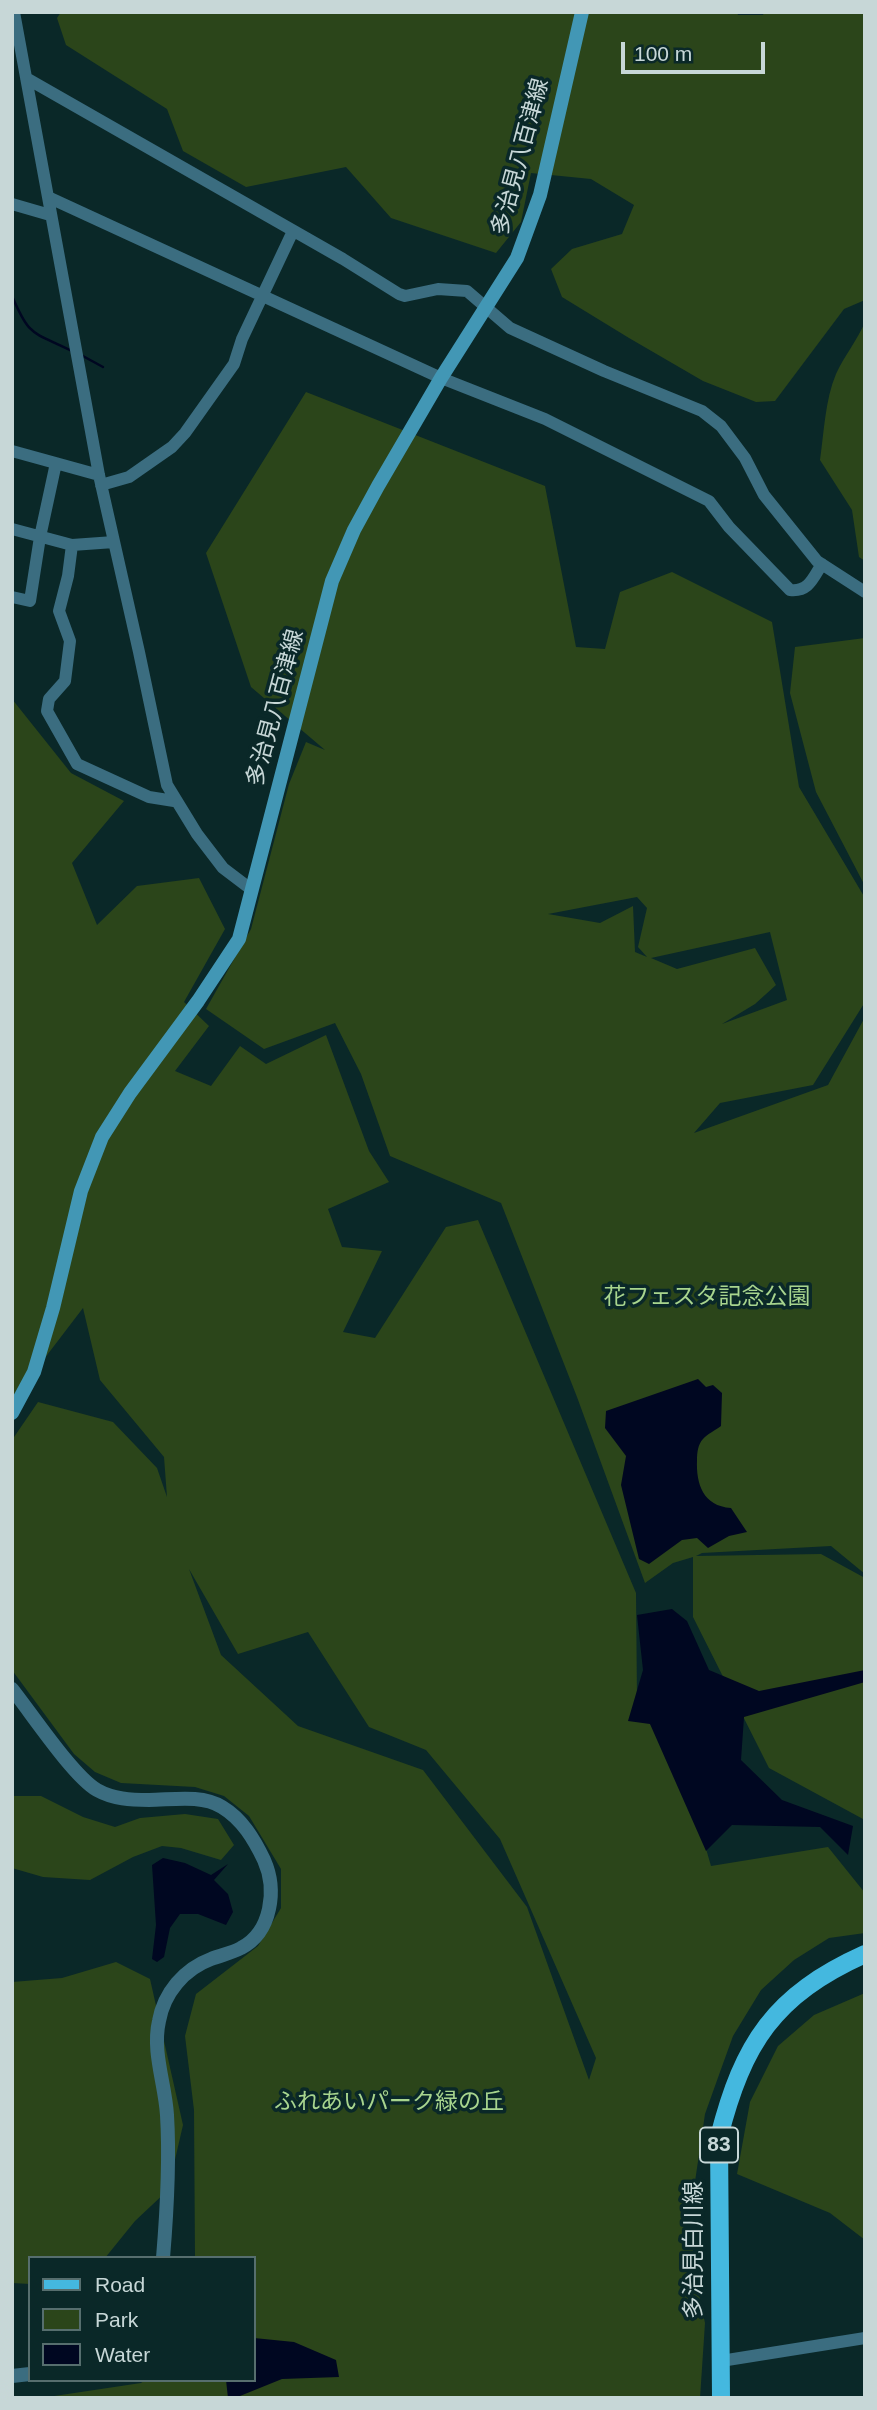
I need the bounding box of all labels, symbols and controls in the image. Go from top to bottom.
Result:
scale bar [625,28,768,72]
text: 100 m [634,42,692,65]
street label: 多治見八百津線 [487,76,555,238]
street label: 多治見八百津線 [242,627,310,789]
park label: 花フェスタ記念公園 [604,1284,810,1312]
park label: ふれあいパーク緑の丘 [274,2089,504,2117]
road number: 83 [700,2128,738,2162]
street label: 多治見白川線 [681,2181,709,2319]
legend [28,2256,256,2382]
text: Road [95,2273,145,2296]
text: Park [95,2308,138,2331]
text: Water [95,2343,150,2366]

